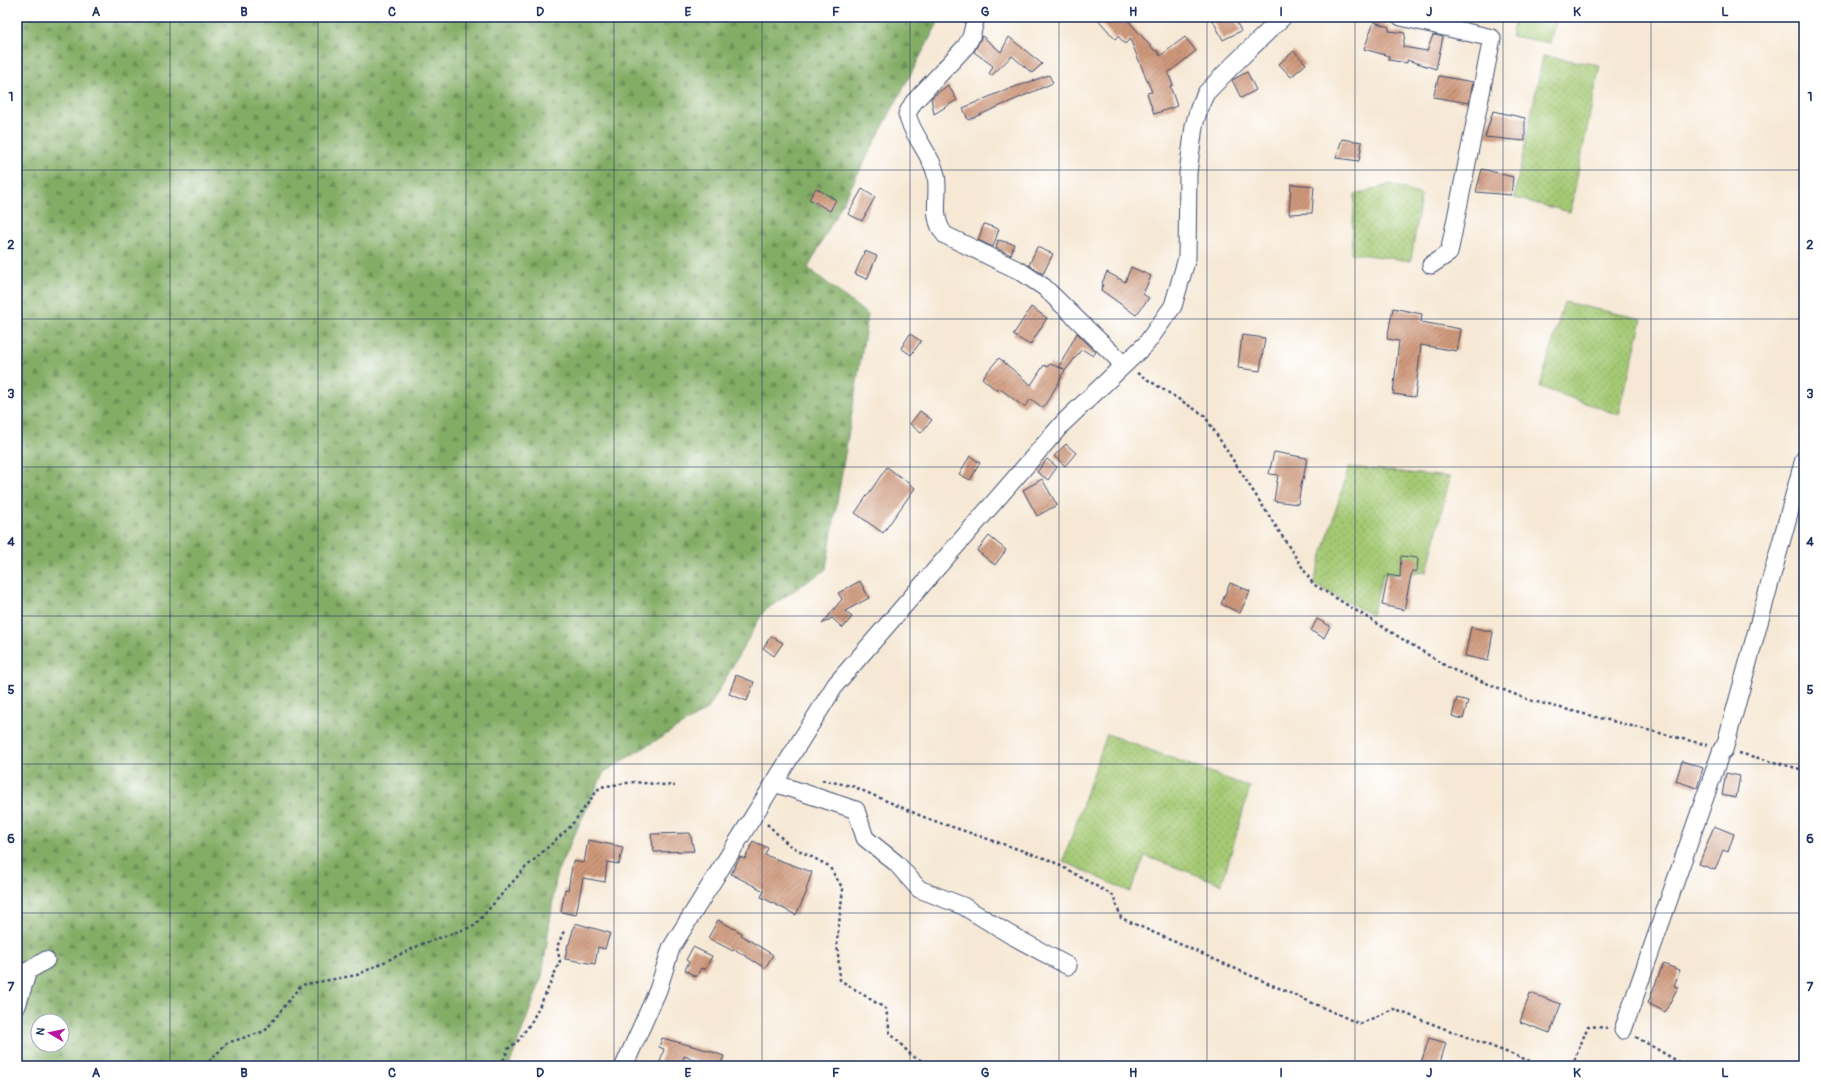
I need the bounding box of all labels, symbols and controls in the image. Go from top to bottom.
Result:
text: A [92,4,101,20]
text: B [240,4,248,20]
text: C [388,4,396,20]
text: D [536,4,544,20]
text: E [685,4,692,20]
text: F [832,4,840,20]
text: G [981,4,990,20]
text: H [1129,4,1137,20]
text: I [1279,4,1283,20]
text: J [1426,4,1432,20]
text: K [1573,4,1581,20]
text: L [1721,4,1729,20]
text: 1 [8,89,14,105]
text: 1 [1807,89,1813,105]
text: 2 [7,237,15,253]
text: 2 [1806,237,1814,253]
text: 3 [7,386,15,402]
text: 3 [1806,386,1814,402]
text: 4 [7,534,15,550]
text: 4 [1806,534,1814,550]
text: 5 [7,682,15,698]
text: 5 [1806,682,1814,698]
text: 6 [7,831,15,847]
text: 6 [1806,831,1814,847]
text: 7 [8,979,15,995]
text: 7 [1807,979,1814,995]
north arrow [30,1013,70,1053]
text: N [34,1026,48,1036]
text: A [92,1065,101,1081]
text: B [240,1065,248,1081]
text: C [388,1065,396,1081]
text: D [536,1065,544,1081]
text: E [685,1065,692,1081]
text: F [832,1065,840,1081]
text: G [981,1065,990,1081]
text: H [1129,1065,1137,1081]
text: I [1279,1065,1283,1081]
text: J [1426,1065,1432,1081]
text: K [1573,1065,1581,1081]
text: L [1721,1065,1729,1081]

